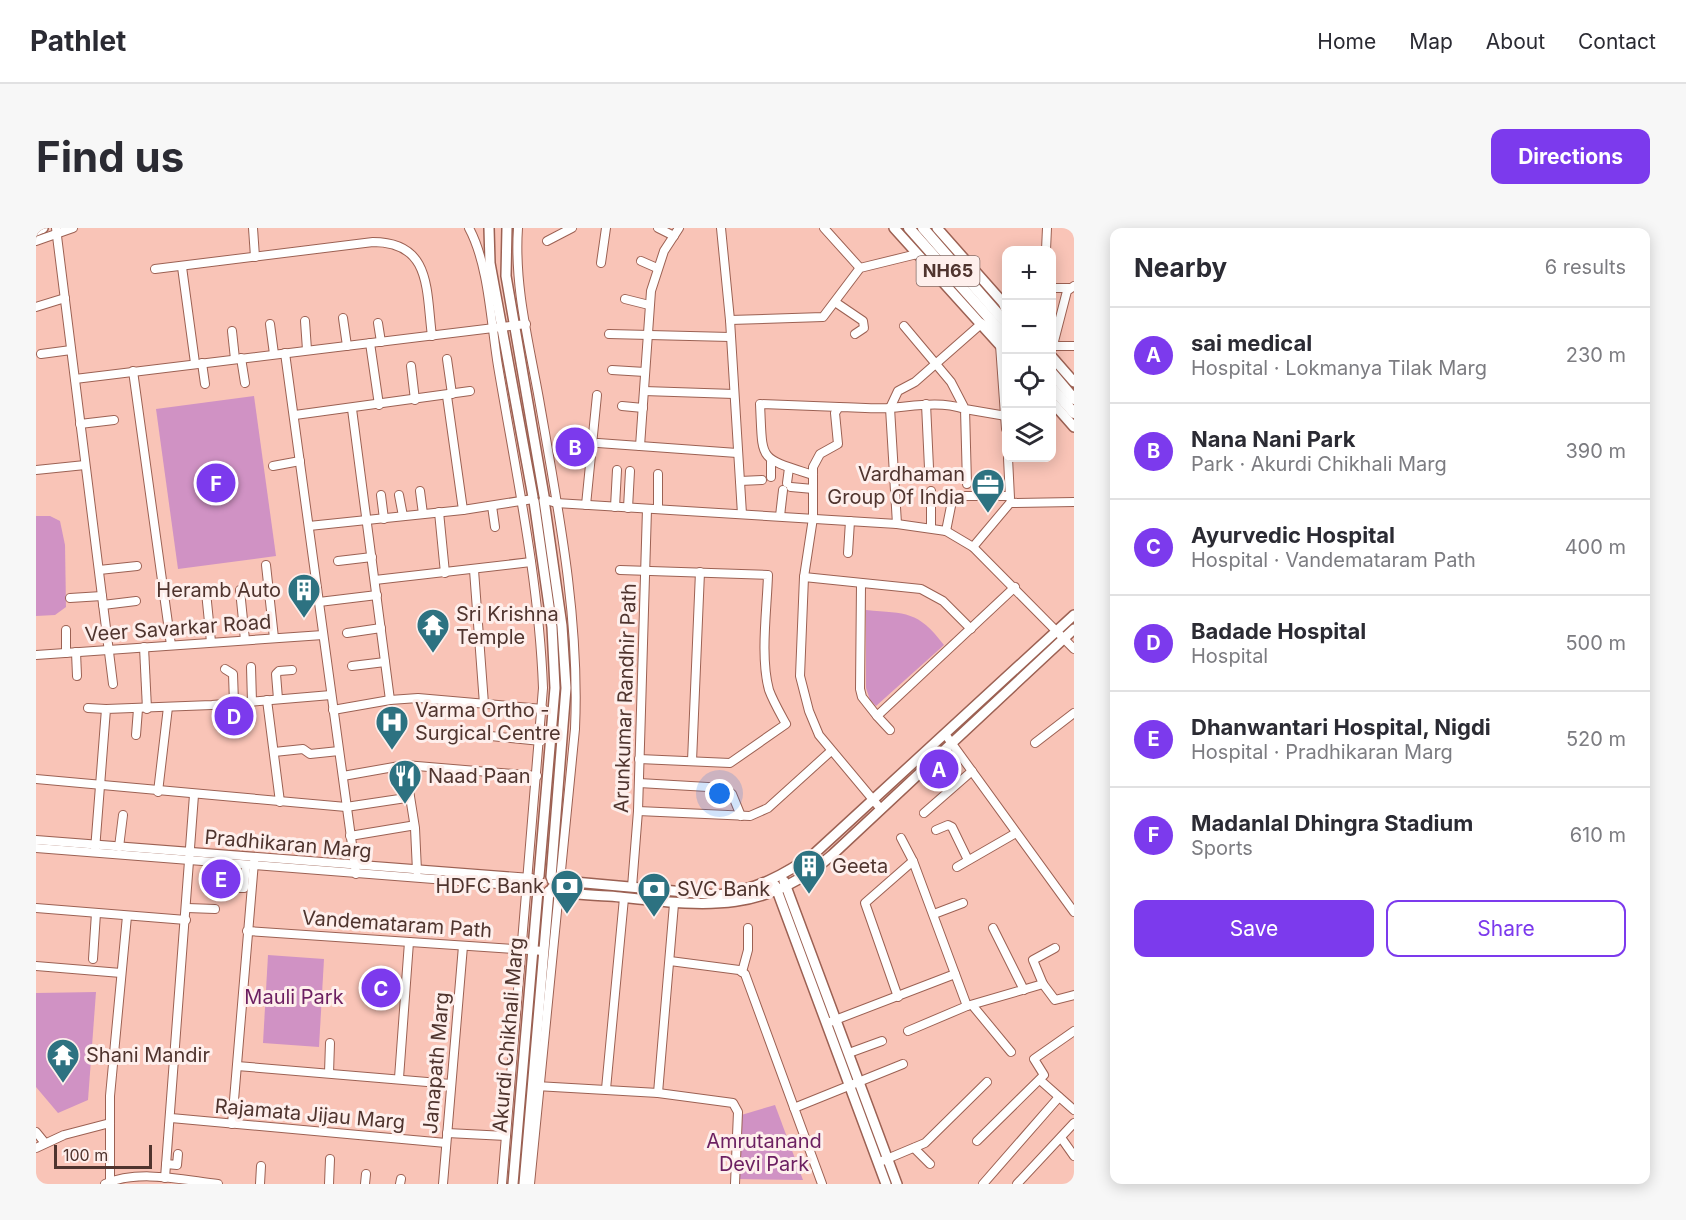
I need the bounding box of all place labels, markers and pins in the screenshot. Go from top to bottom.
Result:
pin: B [556,424,594,470]
pin: F [196,460,236,506]
place label: Vardhaman Group Of India [827,462,965,509]
office icon: Vardhaman Group Of India [970,467,1006,514]
building icon: Heramb Auto [286,572,322,619]
place label: Heramb Auto [156,578,281,602]
place label: Sri Krishna Temple [456,602,559,649]
temple icon: Sri Krishna Temple [415,607,451,654]
pin: D [214,694,254,738]
place label: Varma Ortho - Surgical Centre [415,698,561,745]
hospital icon: Varma Ortho - Surgical Centre [374,704,410,751]
pin: A [920,746,958,792]
restaurant icon: Naad Paan [387,758,423,805]
place label: Naad Paan [428,764,530,788]
building icon: Geeta [791,848,827,895]
place label: Geeta [832,854,888,878]
pin: E [202,856,240,902]
bank icon: HDFC Bank [549,868,585,915]
bank icon: SVC Bank [636,871,672,918]
place label: HDFC Bank [436,874,544,898]
place label: SVC Bank [677,877,770,901]
pin: C [362,966,400,1011]
temple icon: Shani Mandir [45,1037,81,1084]
place label: Shani Mandir [86,1043,210,1067]

